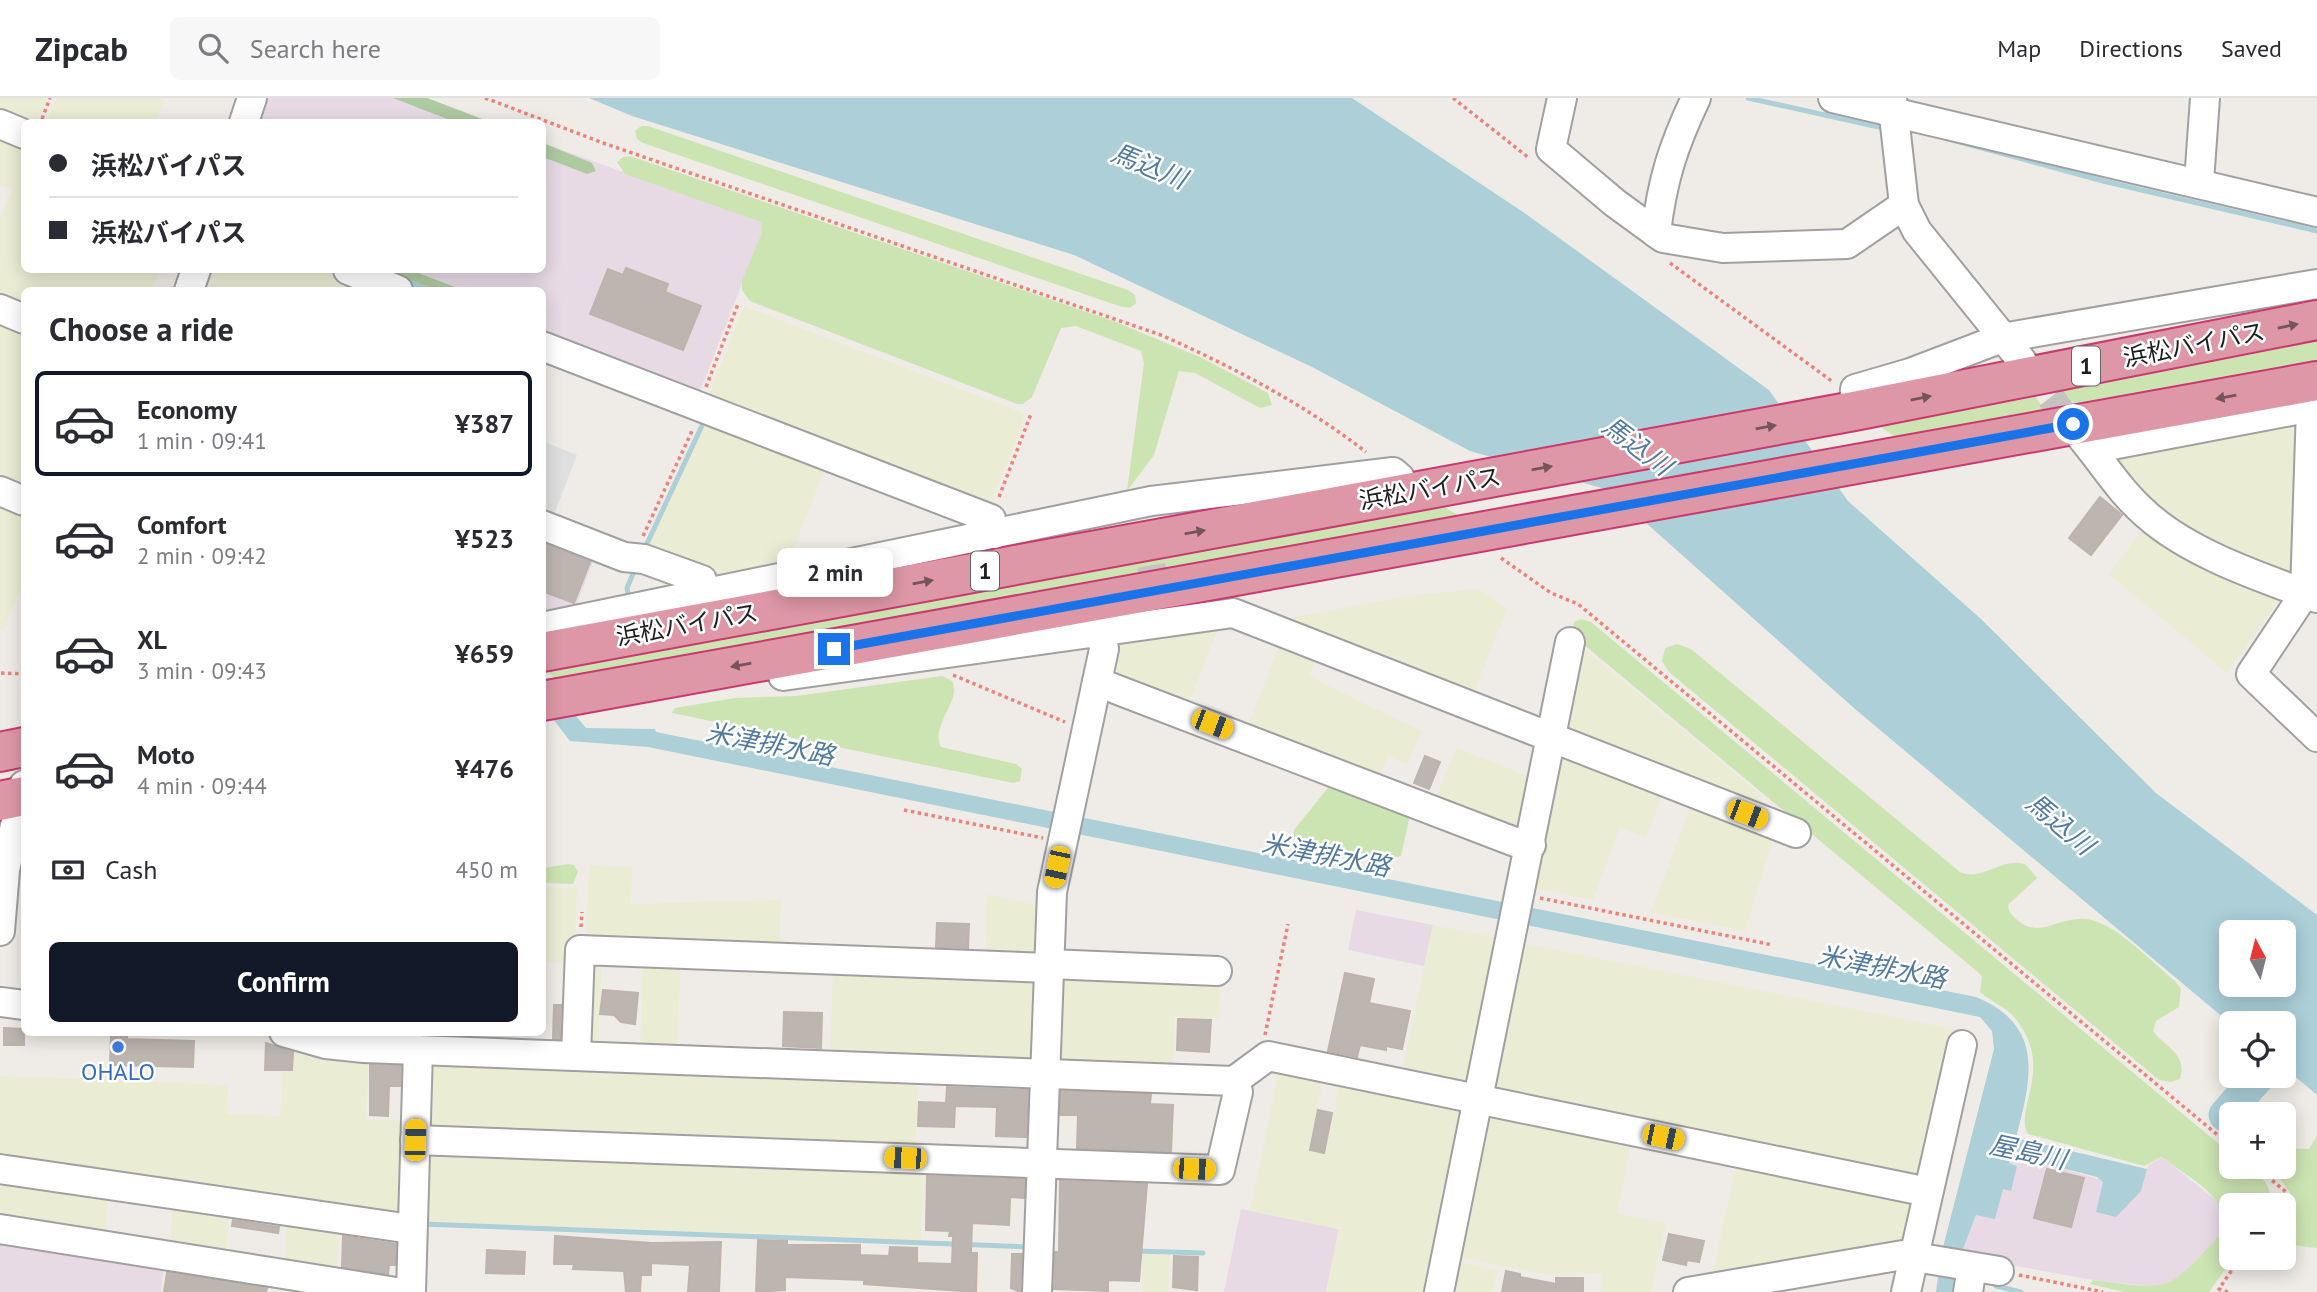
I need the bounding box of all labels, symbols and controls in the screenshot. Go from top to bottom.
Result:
search box [170,17,660,80]
text: Zipcab [35,27,128,70]
icon: search [194,29,232,67]
text: Search here [250,32,381,65]
text: Map [1997,33,2041,64]
text: Directions [2079,33,2183,64]
text: Saved [2221,33,2282,64]
water label: 馬込川 [1107,136,1194,197]
text: 浜松バイパス [91,149,246,182]
text: 浜松バイパス [91,216,246,249]
text: Choose a ride [49,308,234,350]
street label: 浜松バイパス [2120,316,2267,373]
one-way arrow [2277,321,2299,332]
road number: 1 [2072,346,2100,386]
icon: car [53,392,116,455]
one-way arrow [1910,392,1932,403]
one-way arrow [2215,392,2237,403]
text: Economy [137,393,237,426]
text: ¥387 [455,407,514,440]
route start [2057,408,2089,440]
water label: 馬込川 [1596,409,1681,484]
one-way arrow [1755,421,1777,432]
text: 1 min · 09:41 [137,426,267,455]
street label: 浜松バイパス [1357,461,1503,516]
one-way arrow [1531,462,1553,473]
icon: car [53,507,116,570]
text: Comfort [137,508,227,541]
text: ¥523 [455,522,514,555]
one-way arrow [1184,526,1206,537]
text: 2 min · 09:42 [137,541,267,570]
callout: 2 min [776,547,892,596]
road number: 1 [971,551,999,590]
text: 2 min [807,558,863,587]
one-way arrow [912,576,934,587]
street label: 浜松バイパス [614,597,760,652]
icon: car [53,622,116,685]
text: XL [137,623,167,656]
route end [818,633,850,665]
text: ¥659 [455,637,514,670]
text: 3 min · 09:43 [137,656,267,685]
one-way arrow [730,660,752,671]
car [1189,707,1236,741]
water label: 米津排水路 [703,715,839,772]
icon: car [53,737,116,800]
text: Moto [137,738,195,771]
text: ¥476 [455,752,514,785]
text: 4 min · 09:44 [137,771,267,800]
water label: 馬込川 [2020,786,2103,863]
car [1724,797,1771,831]
water label: 米津排水路 [1259,826,1395,883]
car [1043,844,1072,890]
icon: cash [49,851,87,889]
text: Cash [105,853,157,886]
text: 450 m [456,855,518,884]
north arrow [2219,920,2296,998]
map controls [2219,920,2296,1270]
water label: 米津排水路 [1815,938,1951,995]
button: Confirm [49,942,518,1022]
button: locate [2219,1011,2296,1088]
marker: OHALO [110,1039,126,1055]
place label: OHALO [81,1056,155,1087]
button: + [2219,1102,2296,1179]
car [404,1119,427,1161]
car [1641,1122,1686,1152]
water label: 屋島川 [1987,1127,2073,1176]
car [884,1147,927,1169]
car [1173,1158,1216,1180]
button: − [2219,1193,2296,1270]

